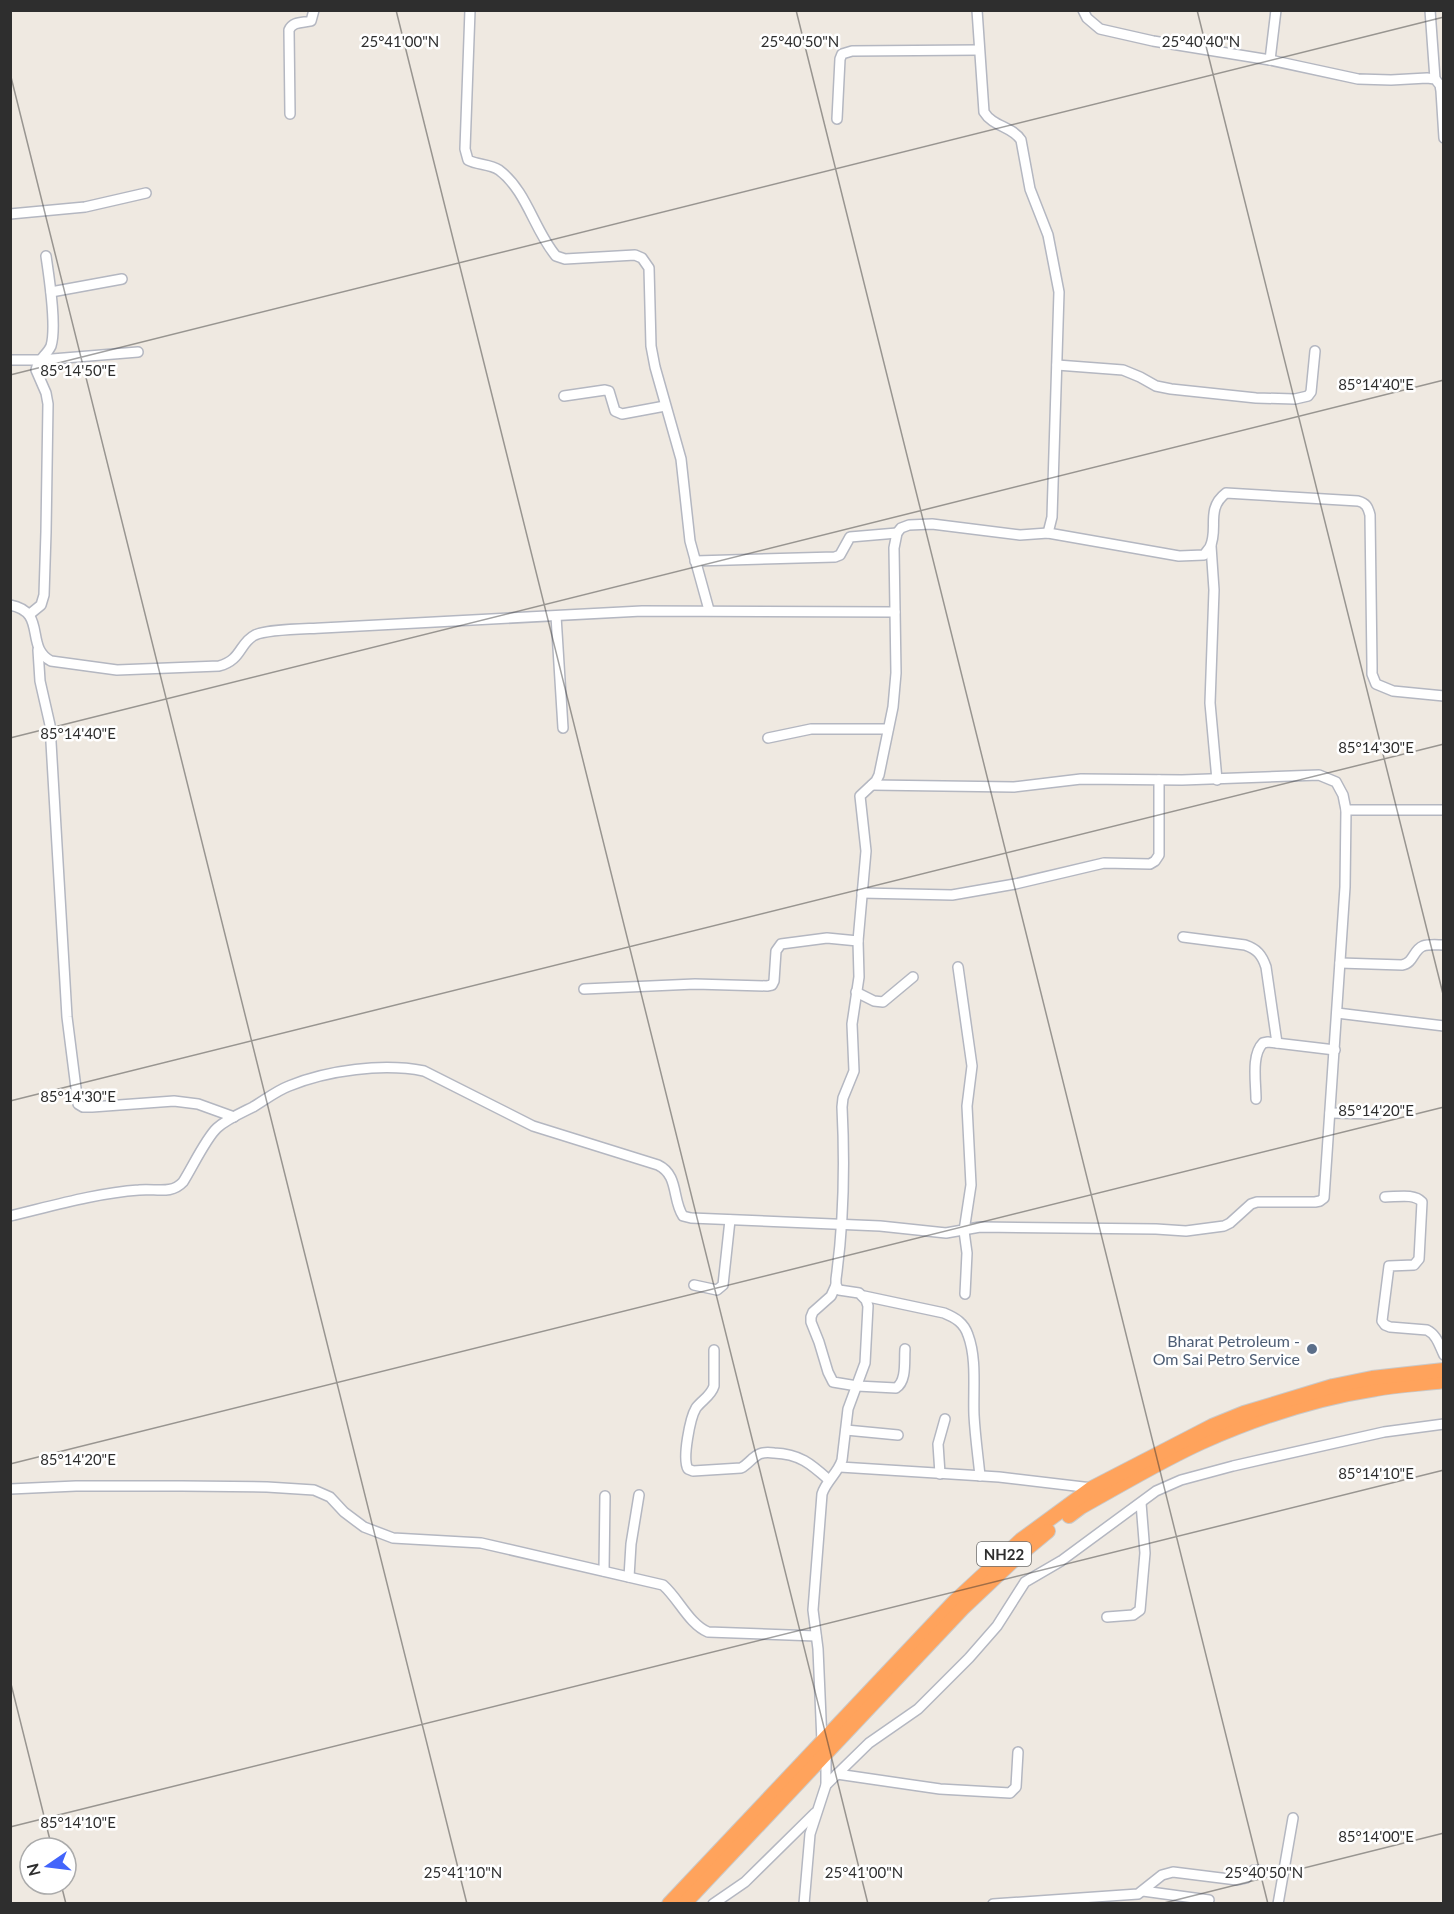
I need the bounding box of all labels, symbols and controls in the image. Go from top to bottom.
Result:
text: 25°41'00"N [361,32,439,50]
text: 25°40'50"N [761,32,839,50]
text: 25°40'40"N [1162,32,1240,50]
text: 85°14'50"E [40,361,116,379]
text: 85°14'40"E [1338,375,1414,393]
text: 85°14'40"E [40,724,116,742]
text: 85°14'30"E [1338,738,1414,756]
text: 85°14'30"E [40,1087,116,1105]
text: 85°14'20"E [1338,1101,1414,1119]
place label: Bharat Petroleum - Om Sai Petro Service [1153,1331,1300,1368]
marker: Bharat Petroleum - Om Sai Petro Service [1305,1342,1319,1356]
text: 85°14'20"E [40,1450,116,1468]
text: 85°14'10"E [1338,1464,1414,1482]
road number: NH22 [977,1542,1031,1566]
text: 85°14'10"E [40,1813,116,1831]
text: 85°14'00"E [1338,1827,1414,1845]
north arrow [18,1836,78,1896]
text: N [22,1861,44,1878]
text: 25°41'10"N [424,1863,502,1881]
text: 25°41'00"N [825,1863,903,1881]
text: 25°40'50"N [1225,1863,1303,1881]

